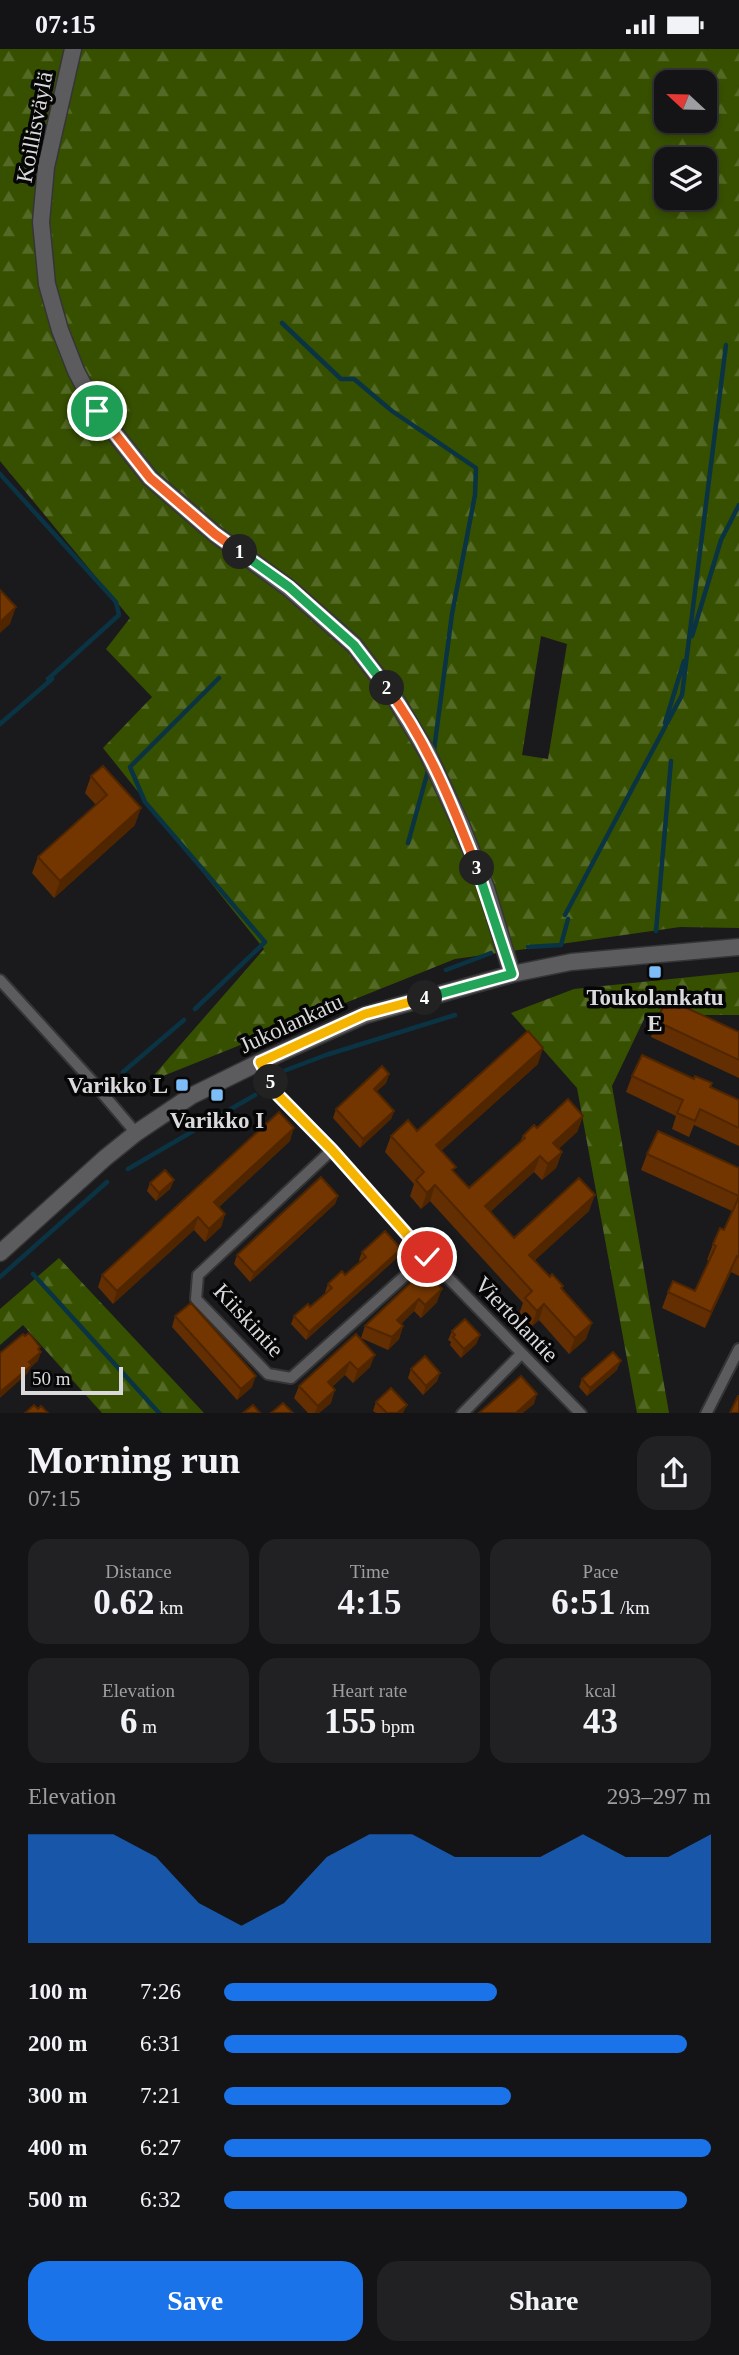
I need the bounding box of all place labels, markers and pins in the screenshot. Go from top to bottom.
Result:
pin [67,381,127,441]
pin: 1 [222,535,258,569]
pin: 2 [370,671,404,705]
pin: 3 [460,851,494,885]
marker: Toukolankatu E [647,964,663,980]
pin: 4 [408,981,442,1016]
place label: Toukolankatu E [586,985,724,1036]
pin: 5 [254,1065,288,1099]
place label: Varikko L [67,1073,168,1098]
marker: Varikko L [174,1077,190,1093]
marker: Varikko I [209,1087,225,1103]
place label: Varikko I [170,1108,264,1133]
pin [397,1227,457,1287]

